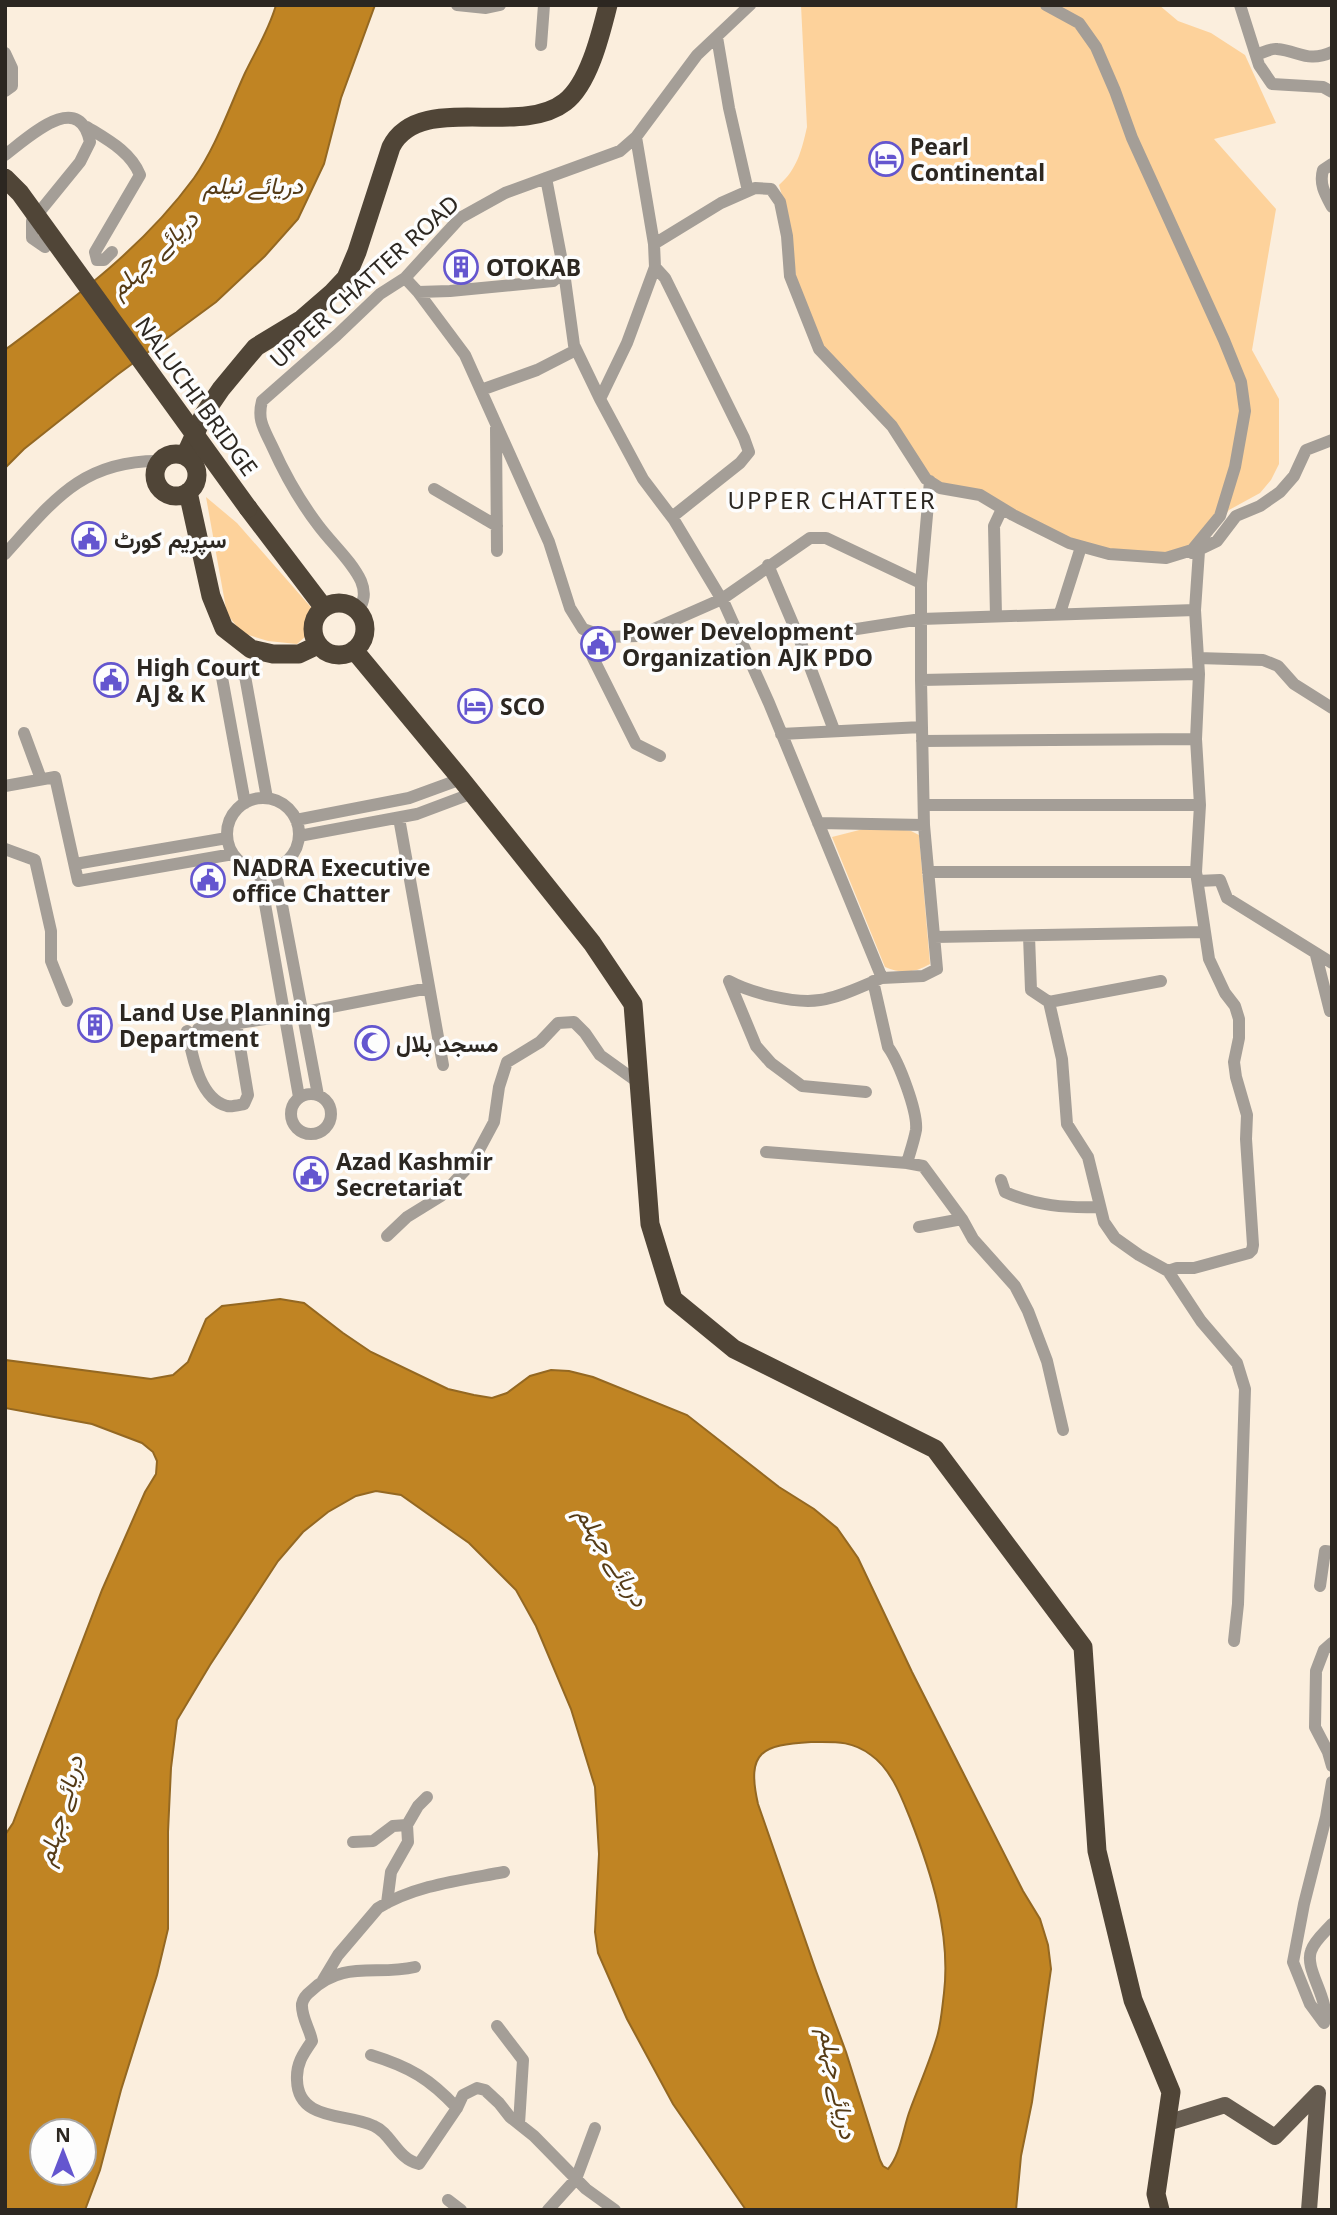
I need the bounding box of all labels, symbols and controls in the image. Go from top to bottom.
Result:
place label: Pearl Continental [910,130,1045,188]
hotel icon: Pearl Continental [867,140,905,178]
water label: دریائے نیلم [202,168,304,202]
street label: UPPER CHATTER ROAD [262,187,466,375]
water label: دریائے جہلم [100,202,206,305]
building icon: OTOKAB [442,248,480,286]
place label: OTOKAB [486,251,581,283]
street label: NALUCHI BRIDGE [128,310,266,482]
district label: UPPER CHATTER [727,483,937,516]
public building icon: سپریم کورٹ [70,520,108,558]
place label: سپریم کورٹ [114,523,227,556]
place label: Power Development Organization AJK PDO [622,615,873,673]
public building icon: Power Development Organization AJK PDO [579,625,617,663]
place label: High Court AJ & K [136,651,260,709]
public building icon: High Court AJ & K [92,661,130,699]
hotel icon: SCO [456,687,494,725]
place label: SCO [500,690,545,722]
place label: NADRA Executive office Chatter [232,851,430,909]
public building icon: NADRA Executive office Chatter [189,861,227,899]
place label: Land Use Planning Department [119,996,331,1054]
building icon: Land Use Planning Department [76,1006,114,1044]
mosque icon: مسجد بلال [353,1024,391,1062]
place label: مسجد بلال [396,1027,498,1059]
place label: Azad Kashmir Secretariat [336,1145,493,1203]
public building icon: Azad Kashmir Secretariat [292,1155,330,1193]
water label: دریائے جہلم [568,1499,657,1613]
water label: دریائے جہلم [27,1751,91,1870]
water label: دریائے جہلم [811,2024,866,2142]
north arrow [28,2117,98,2187]
text: N [55,2122,71,2148]

